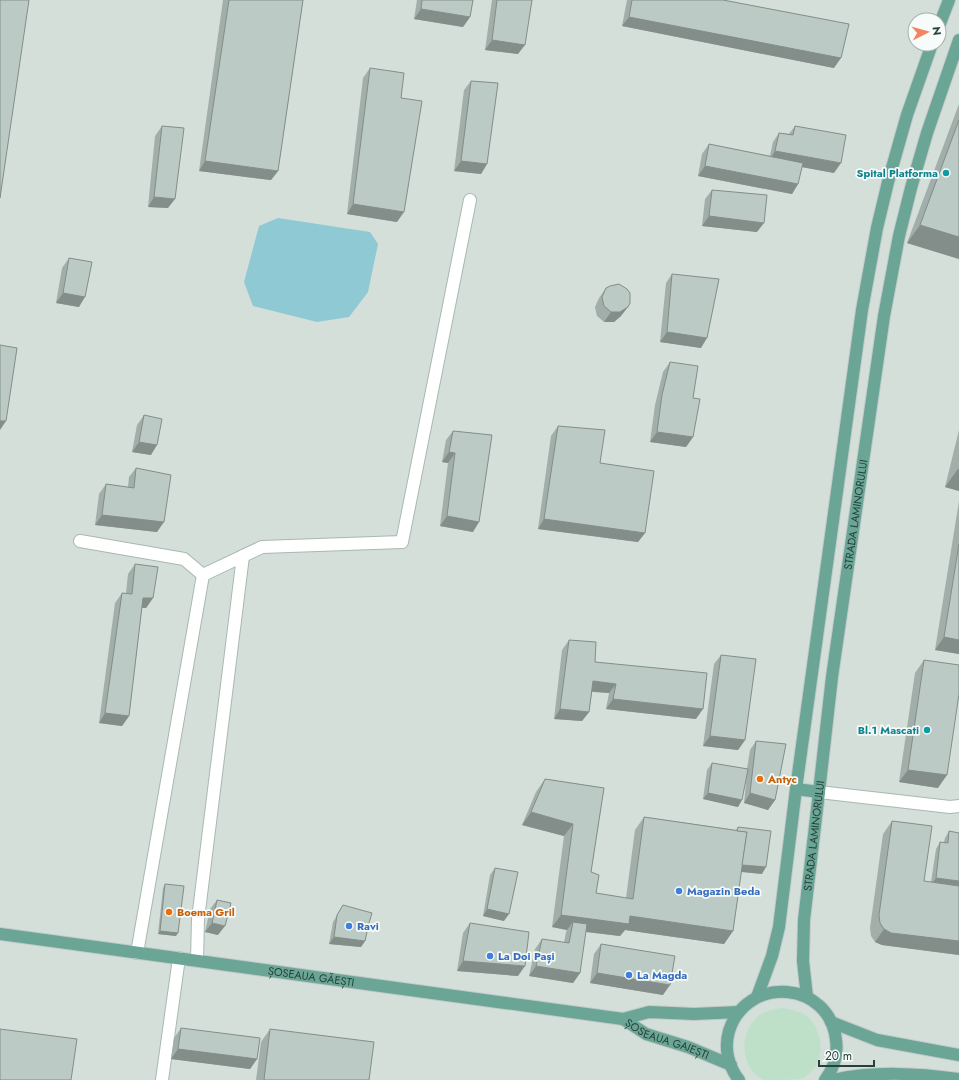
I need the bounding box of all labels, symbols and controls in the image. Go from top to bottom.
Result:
north arrow [907,12,947,52]
text: N [929,26,945,36]
place label: Spital Platforma [857,165,938,181]
marker: Spital Platforma [941,168,951,178]
street label: STRADA LAMINORULUI [840,458,871,571]
place label: Bl.1 Mascati [858,722,919,738]
marker: Bl.1 Mascati [922,725,932,735]
place label: Antyc [767,771,797,787]
marker: Antyc [755,774,765,784]
street label: STRADA LAMINORULUI [799,780,828,892]
place label: Magazin Beda [687,883,760,899]
marker: Magazin Beda [674,886,684,896]
place label: Boema Gril [177,904,235,920]
marker: Boema Gril [164,907,174,917]
place label: Ravi [357,918,379,934]
marker: Ravi [344,921,354,931]
place label: La Doi Pași [498,948,554,964]
marker: La Doi Pași [485,951,495,961]
street label: ȘOSEAUA GĂEȘTI [267,963,355,990]
place label: La Magda [637,967,687,983]
marker: La Magda [624,970,634,980]
street label: ȘOSEAUA GAIEȘTI [622,1015,712,1063]
scale bar [819,1042,874,1068]
text: 20 m [825,1047,852,1065]

